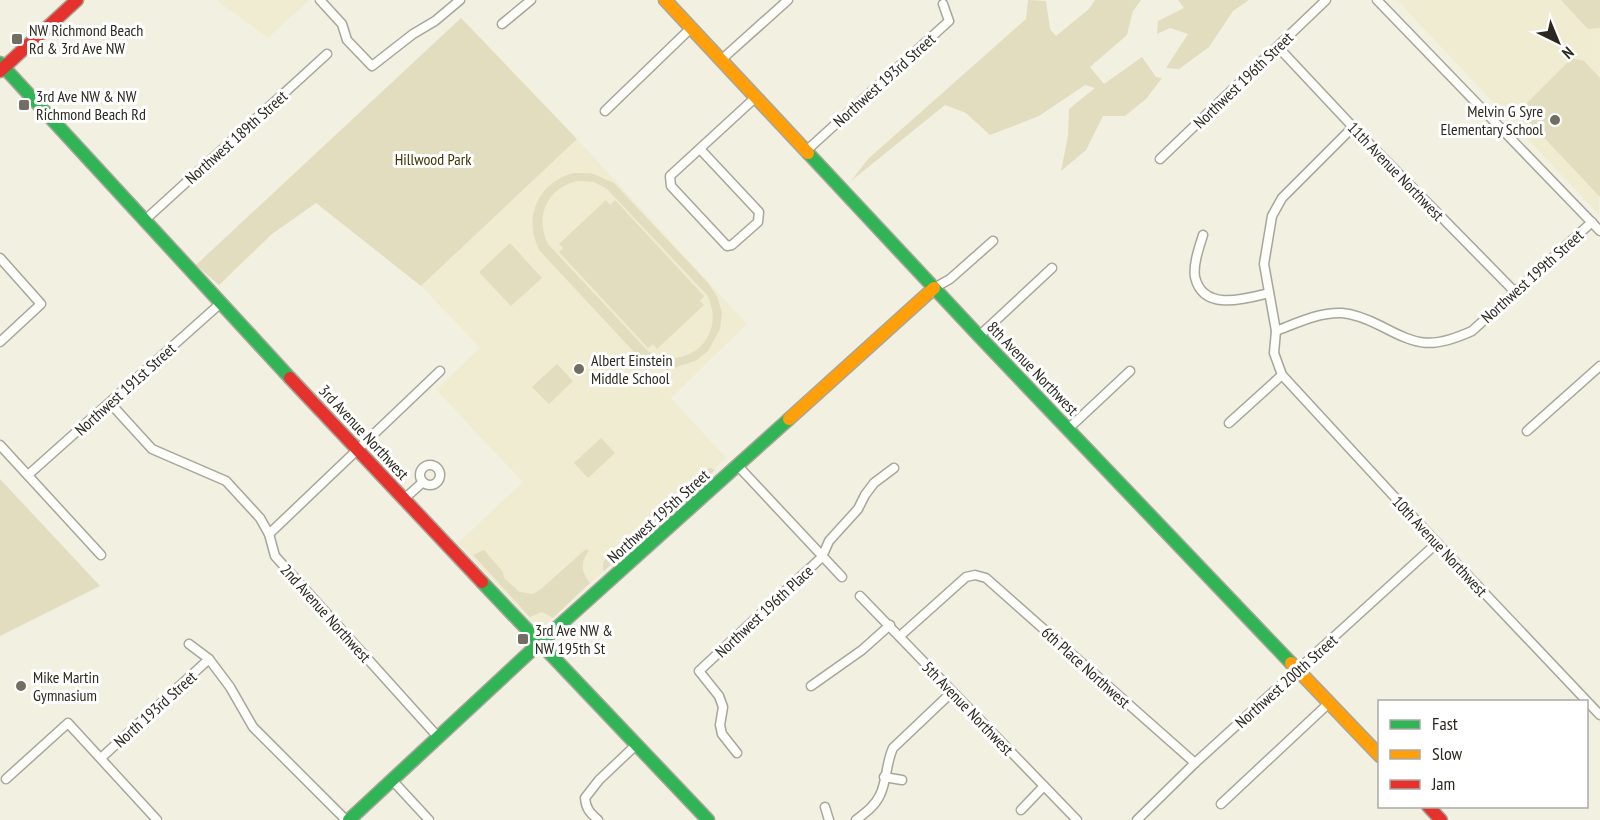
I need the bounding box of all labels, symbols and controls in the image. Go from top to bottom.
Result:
north arrow [1528,12,1588,72]
place label: NW Richmond Beach Rd & 3rd Ave NW [29,20,143,58]
street label: Northwest 196th Street [1189,27,1297,132]
street label: Northwest 193rd Street [829,29,940,131]
marker: NW Richmond Beach Rd & 3rd Ave NW [10,32,24,46]
text: N [1558,43,1578,63]
place label: 3rd Ave NW & NW Richmond Beach Rd [36,86,146,124]
street label: Northwest 189th Street [181,86,292,188]
marker: 3rd Ave NW & NW Richmond Beach Rd [17,98,31,112]
place label: Melvin G Syre Elementary School [1440,101,1543,139]
marker: Melvin G Syre Elementary School [1548,113,1562,127]
street label: 11th Avenue Northwest [1344,117,1449,225]
park label: Hillwood Park [395,149,472,169]
street label: Northwest 199th Street [1477,225,1588,327]
street label: 8th Avenue Northwest [983,317,1083,420]
street label: Northwest 191st Street [70,338,180,440]
place label: Albert Einstein Middle School [591,350,673,388]
marker: Albert Einstein Middle School [572,362,586,376]
street label: 3rd Avenue Northwest [315,380,414,484]
street label: Northwest 195th Street [603,465,714,567]
street label: 10th Avenue Northwest [1388,492,1492,601]
street label: 2nd Avenue Northwest [277,560,376,667]
street label: Northwest 196th Place [711,561,817,661]
place label: 3rd Ave NW & NW 195th St [535,620,613,658]
street label: 6th Place Northwest [1038,622,1135,712]
street label: Northwest 200th Street [1231,630,1342,732]
marker: 3rd Ave NW & NW 195th St [516,632,530,646]
street label: 5th Avenue Northwest [918,657,1018,760]
street label: North 193rd Street [109,666,201,751]
place label: Mike Martin Gymnasium [33,667,99,705]
marker: Mike Martin Gymnasium [14,679,28,693]
legend [1378,700,1588,808]
text: Fast [1432,712,1458,735]
text: Slow [1432,742,1463,765]
text: Jam [1431,772,1455,795]

